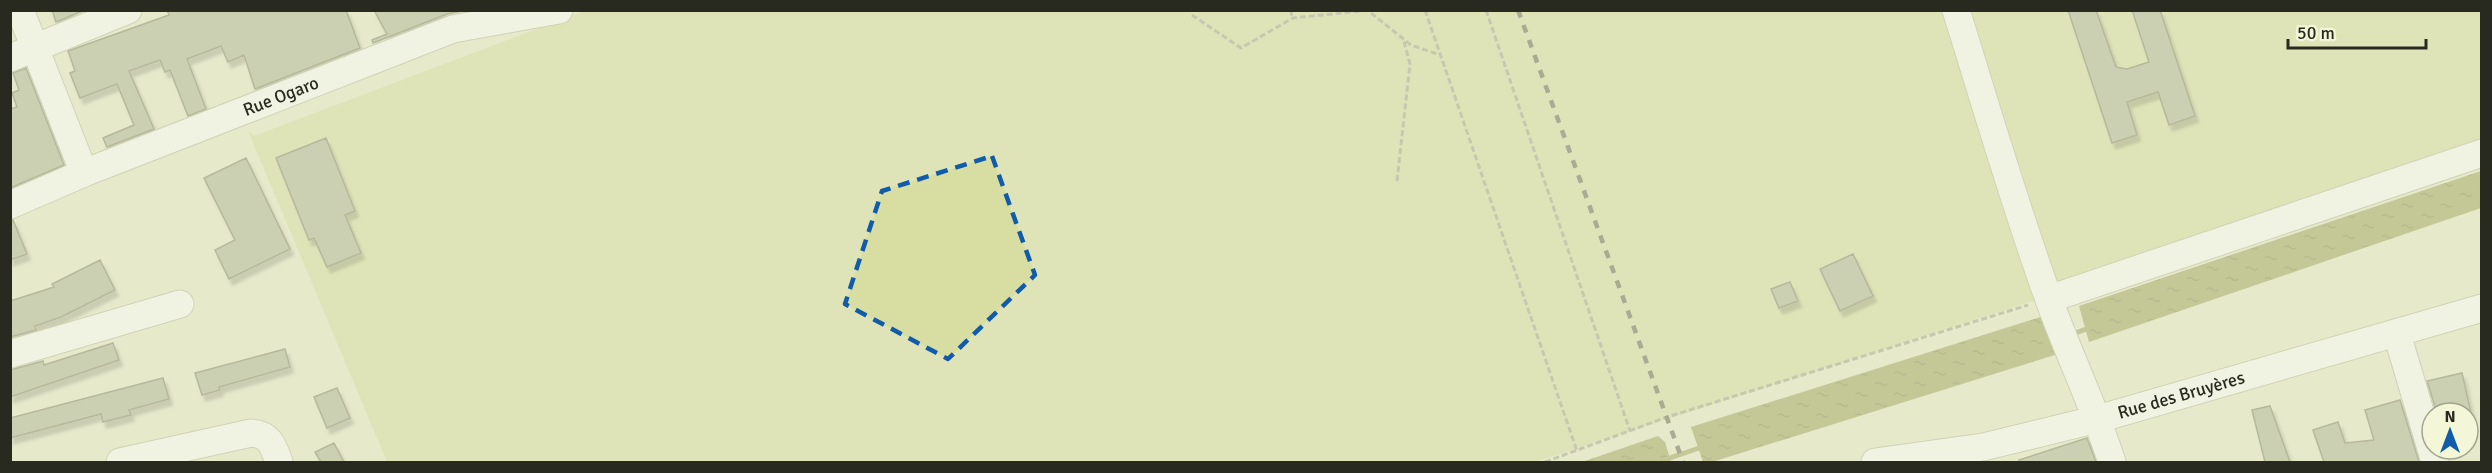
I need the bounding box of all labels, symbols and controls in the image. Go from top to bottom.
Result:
scale bar [2288,12,2426,50]
text: 50 m [2297,22,2335,44]
street label: Rue Ogaro [240,71,322,121]
street label: Rue des Bruyères [2115,366,2247,424]
north arrow [2420,401,2480,461]
text: N [2444,407,2456,427]

